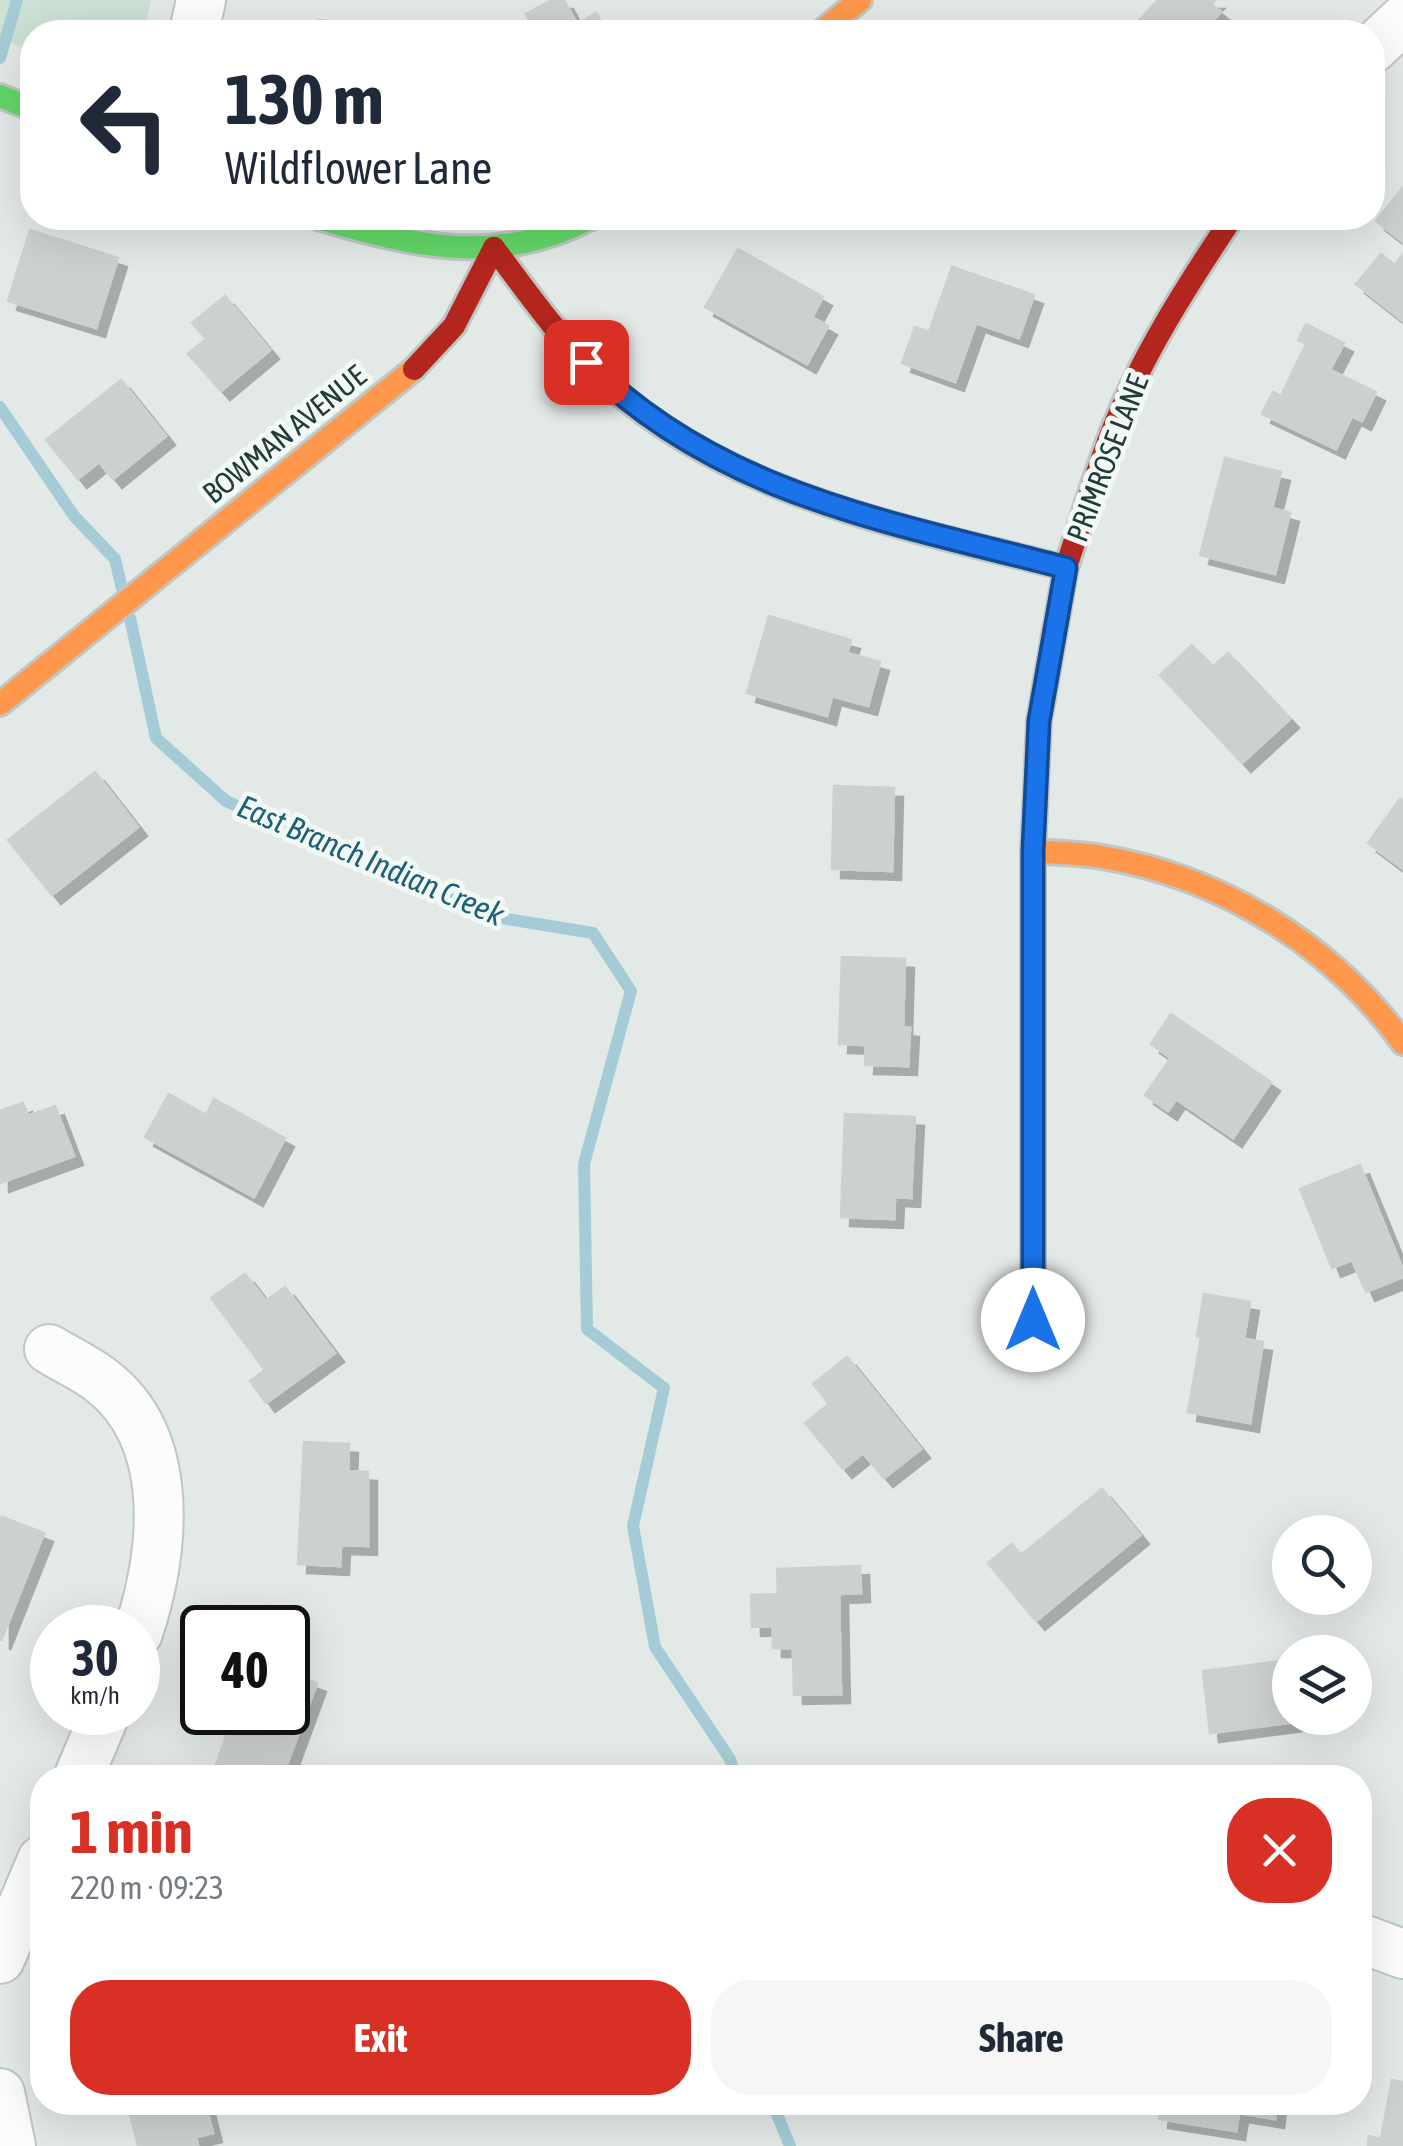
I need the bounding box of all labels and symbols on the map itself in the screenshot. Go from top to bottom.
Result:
pin [544,320,629,405]
street label: BOWMAN AVENUE [196,358,372,510]
street label: PRIMROSE LANE [1060,370,1154,546]
water label: East Branch Indian Creek [232,787,511,933]
position arrow [981,1268,1085,1372]
speed limit sign: 40 [180,1605,310,1735]

